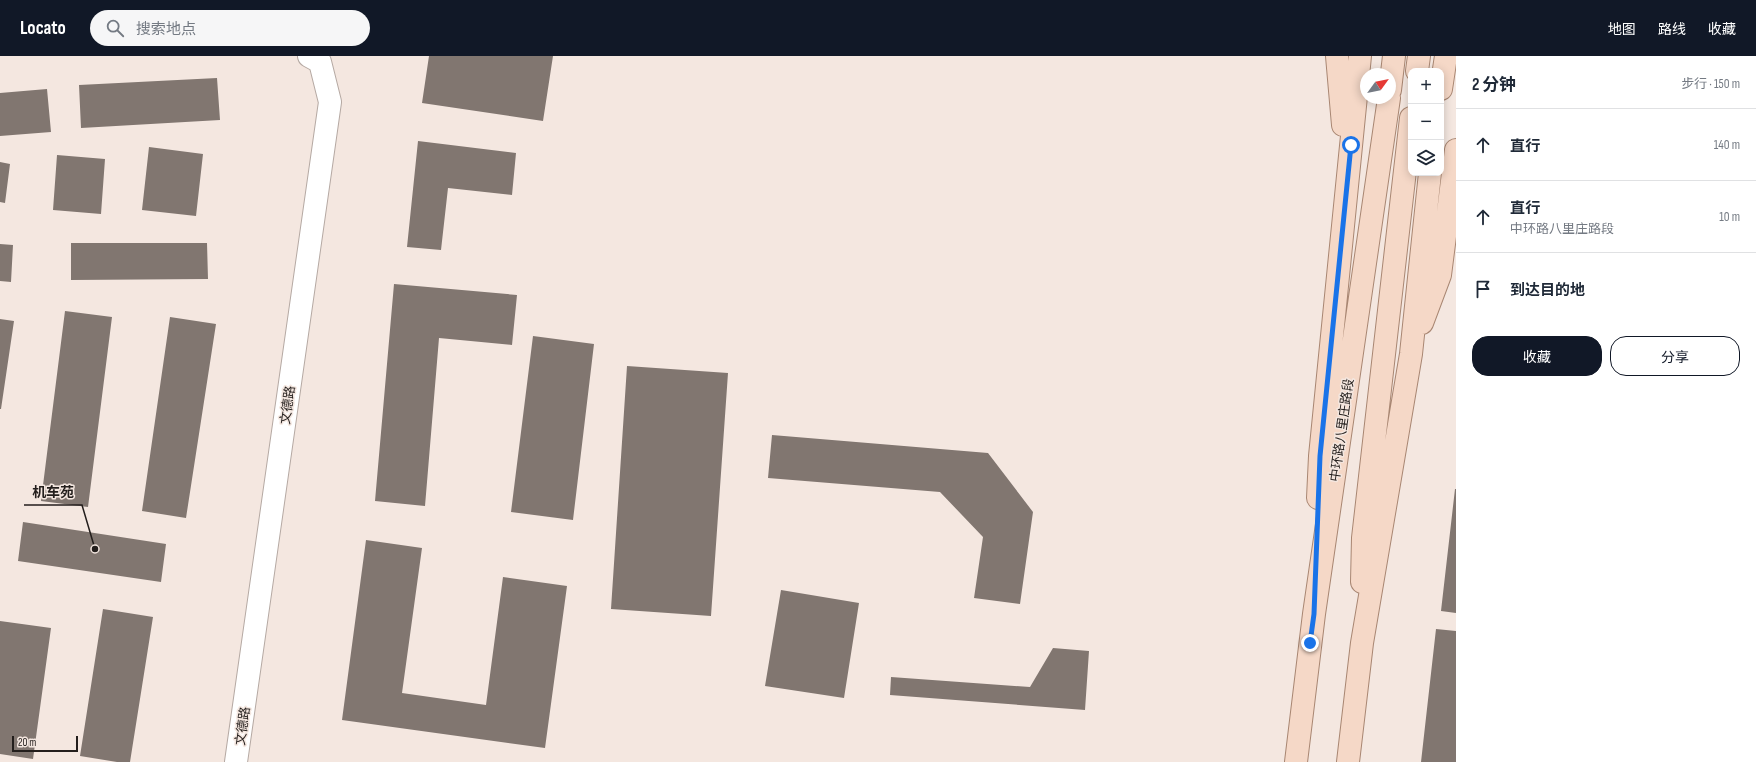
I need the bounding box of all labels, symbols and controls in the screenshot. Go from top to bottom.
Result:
search box [90,10,370,46]
text: Locato [20,17,66,40]
icon: search [104,17,126,39]
text: 搜索地点 [136,20,196,39]
text: 地图 [1608,21,1636,38]
text: 路线 [1658,21,1686,38]
text: 收藏 [1708,21,1736,38]
north arrow [1360,68,1396,104]
map controls [1408,68,1444,176]
button: + [1408,68,1444,104]
text: 2 分钟 [1472,75,1516,95]
text: 步行 · 150 m [1681,76,1740,92]
button: − [1408,104,1444,140]
icon: ahead [1472,134,1494,156]
route start [1342,136,1360,154]
text: 直行 [1510,137,1540,156]
text: 140 m [1714,137,1740,153]
button: layers [1408,140,1444,176]
text: 直行 [1510,199,1540,218]
icon: ahead [1472,206,1494,228]
text: 10 m [1719,209,1740,225]
text: 中环路八里庄路段 [1510,221,1614,237]
icon: arrive [1472,278,1494,300]
text: 到达目的地 [1510,281,1585,300]
button: 收藏 [1472,336,1602,376]
button: 分享 [1610,336,1740,376]
street label: 中环路八里庄路段 [1327,378,1357,483]
street label: 文德路 [277,385,299,426]
callout: 机车苑 [24,479,82,505]
text: 机车苑 [32,484,74,501]
route end [1301,634,1319,652]
street label: 文德路 [232,706,254,747]
scale bar [12,734,78,753]
text: 20 m [18,736,36,749]

